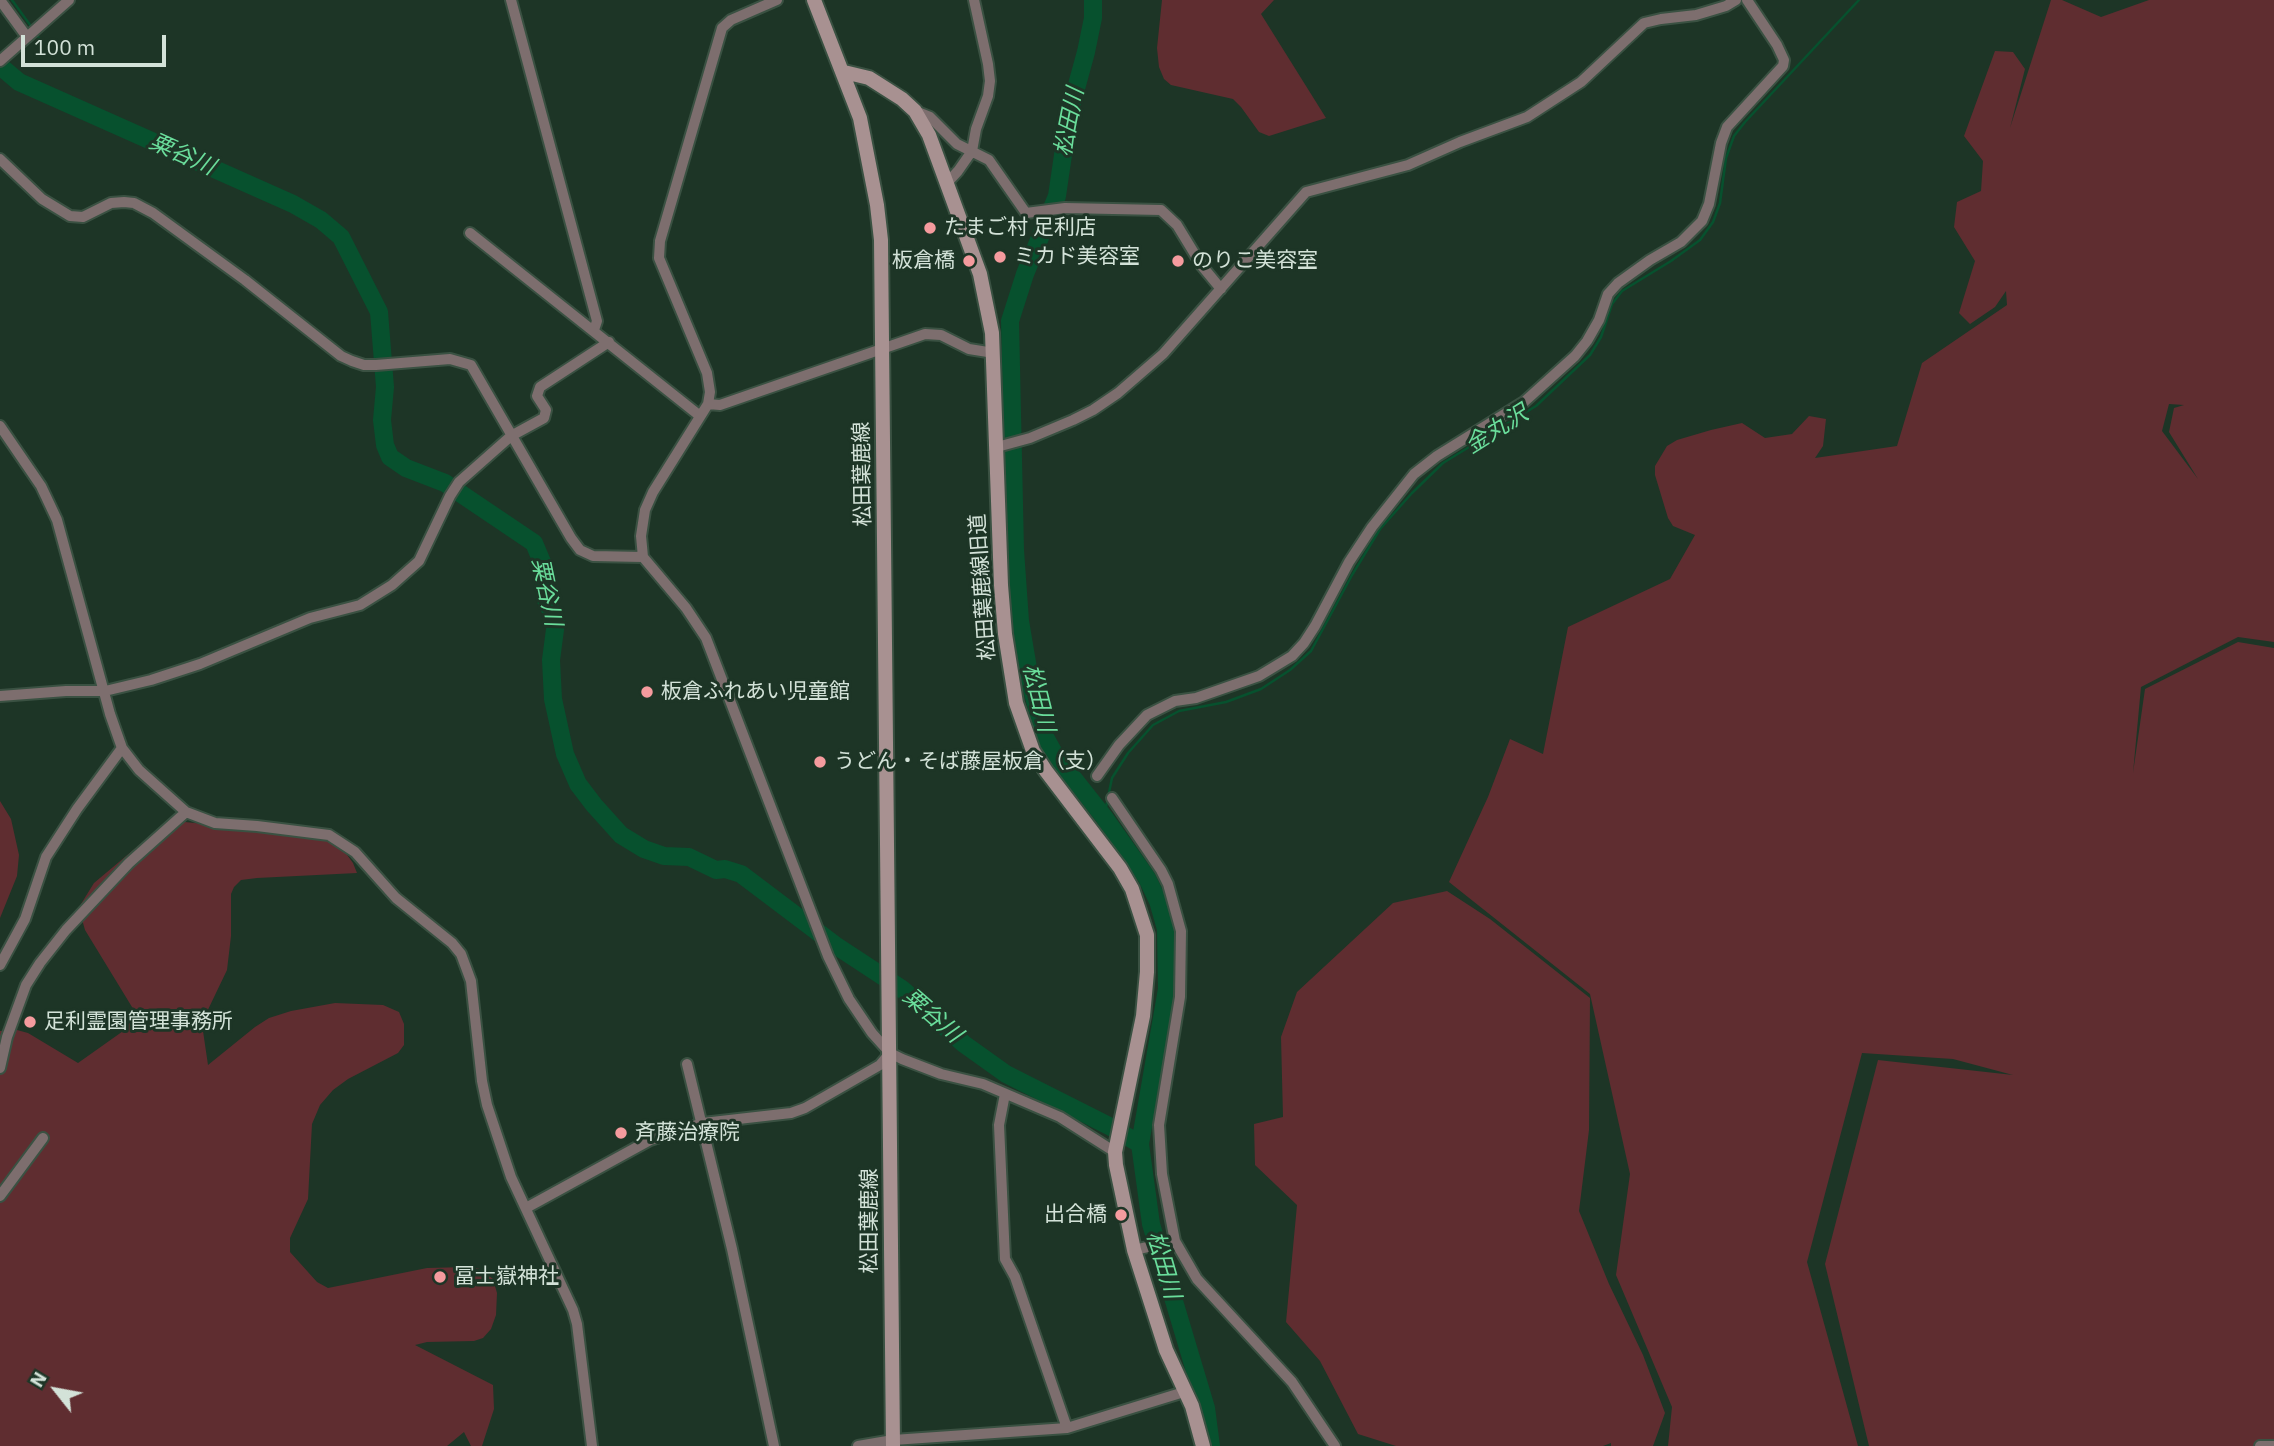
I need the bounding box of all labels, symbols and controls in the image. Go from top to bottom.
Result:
scale bar [24,21,170,65]
text: 100 m [34,33,95,61]
water label: 松田川 [1050,86,1090,158]
water label: 粟谷川 [145,128,219,182]
place label: たまご村 足利店 [944,215,1096,241]
marker: たまご村 足利店 [922,220,938,236]
place label: ミカド美容室 [1014,244,1140,270]
place label: 板倉橋 [892,248,955,274]
place label: のりこ美容室 [1192,248,1318,274]
marker: ミカド美容室 [992,249,1008,265]
marker: 板倉橋 [961,253,977,269]
marker: のりこ美容室 [1170,253,1186,269]
water label: 金丸沢 [1460,400,1534,460]
street label: 松田葉鹿線 [849,421,877,527]
street label: 松田葉鹿線旧道 [965,513,1001,661]
water label: 粟谷川 [525,555,567,629]
water label: 松田川 [1016,661,1060,735]
place label: 板倉ふれあい児童館 [661,679,850,705]
marker: 板倉ふれあい児童館 [639,684,655,700]
place label: うどん・そば藤屋板倉（支） [834,749,1107,775]
marker: うどん・そば藤屋板倉（支） [812,754,828,770]
water label: 粟谷川 [897,983,967,1049]
place label: 足利霊園管理事務所 [44,1009,233,1035]
marker: 足利霊園管理事務所 [22,1014,38,1030]
place label: 斉藤治療院 [635,1120,740,1146]
marker: 斉藤治療院 [613,1125,629,1141]
street label: 松田葉鹿線 [857,1169,883,1273]
place label: 出合橋 [1044,1202,1107,1228]
marker: 出合橋 [1113,1207,1129,1223]
water label: 松田川 [1140,1228,1186,1302]
place label: 冨士嶽神社 [454,1264,559,1290]
marker: 冨士嶽神社 [432,1269,448,1285]
north arrow [21,1355,91,1425]
text: N [24,1367,52,1391]

